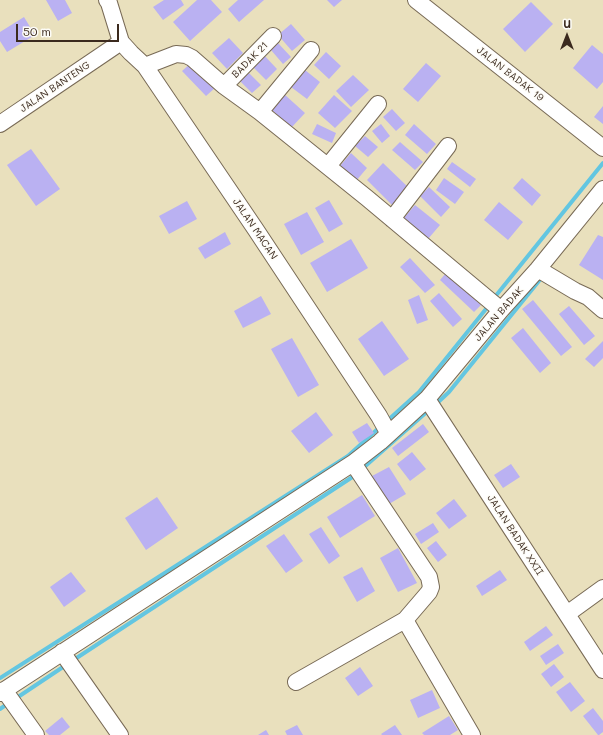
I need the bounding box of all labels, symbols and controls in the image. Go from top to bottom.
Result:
scale bar [18,16,121,42]
north arrow [547,16,587,56]
text: U [563,16,571,31]
text: 50 m [23,23,51,39]
street label: BADAK 21 [229,39,271,81]
street label: JALAN BADAK 19 [474,44,546,104]
street label: JALAN BANTENG [18,59,92,115]
street label: JALAN MACAN [230,196,280,262]
street label: JALAN BADAK [472,284,526,344]
street label: JALAN BADAK XXII [485,493,545,577]

